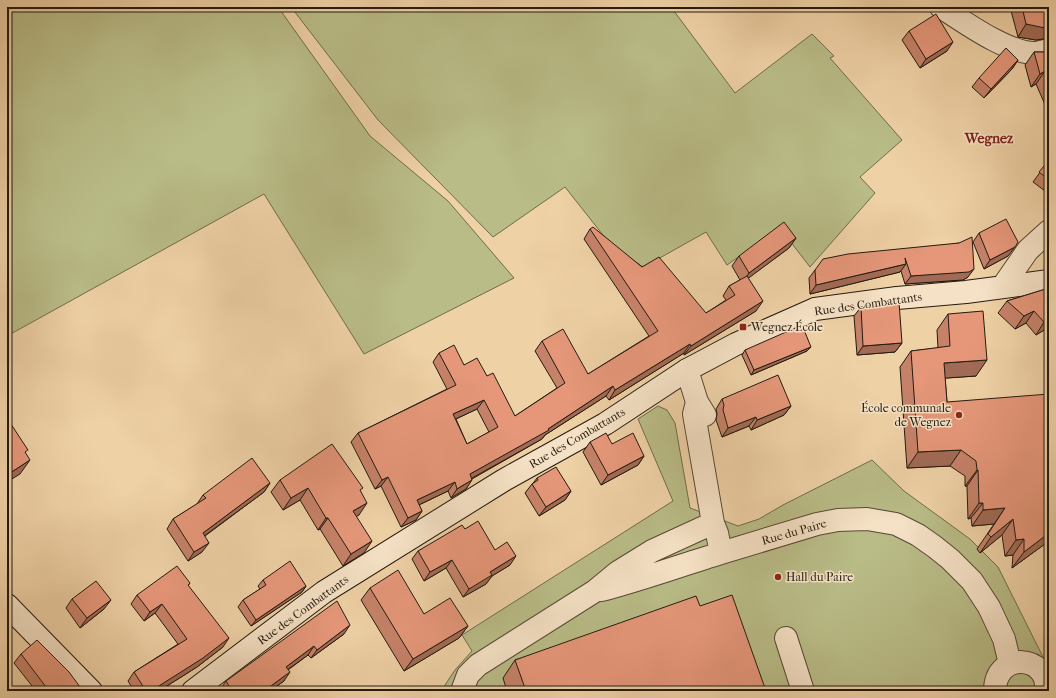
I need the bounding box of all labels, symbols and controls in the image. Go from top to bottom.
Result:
district label: Wegnez [964,130,1014,147]
street label: Rue des Combattants [813,289,923,319]
place label: Wegnez École [750,319,823,334]
marker: Wegnez École [738,322,748,332]
place label: École communale de Wegnez [861,400,952,429]
street label: Rue des Combattants [526,404,628,471]
marker: École communale de Wegnez [954,410,964,420]
street label: Rue du Paire [760,516,828,548]
place label: Hall du Paire [786,570,853,584]
street label: Rue des Combattants [255,572,352,648]
marker: Hall du Paire [773,572,783,582]

